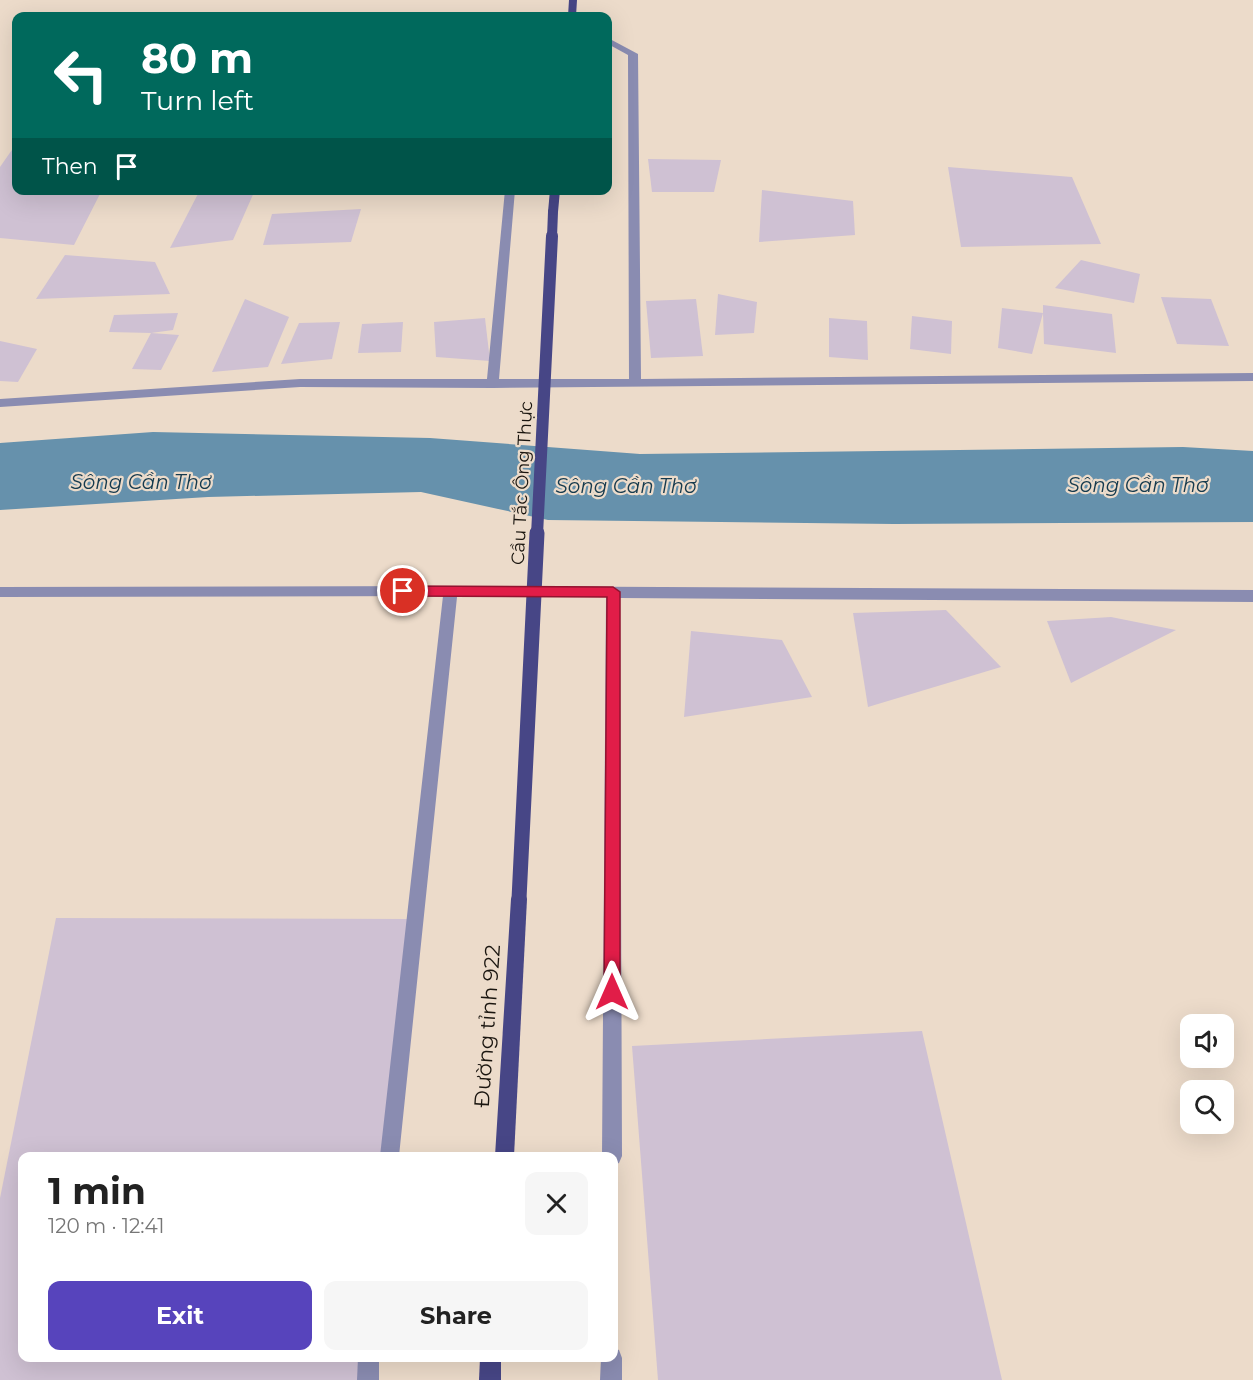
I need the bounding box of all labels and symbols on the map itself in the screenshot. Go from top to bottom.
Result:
street label: Cầu Tắc Ông Thực [507,400,537,566]
water label: Sông Cần Thơ [70,470,212,494]
water label: Sông Cần Thơ [1067,473,1209,497]
water label: Sông Cần Thơ [555,474,697,498]
pin [377,565,428,616]
street label: Đường tỉnh 922 [469,944,505,1108]
position arrow [580,960,644,1024]

